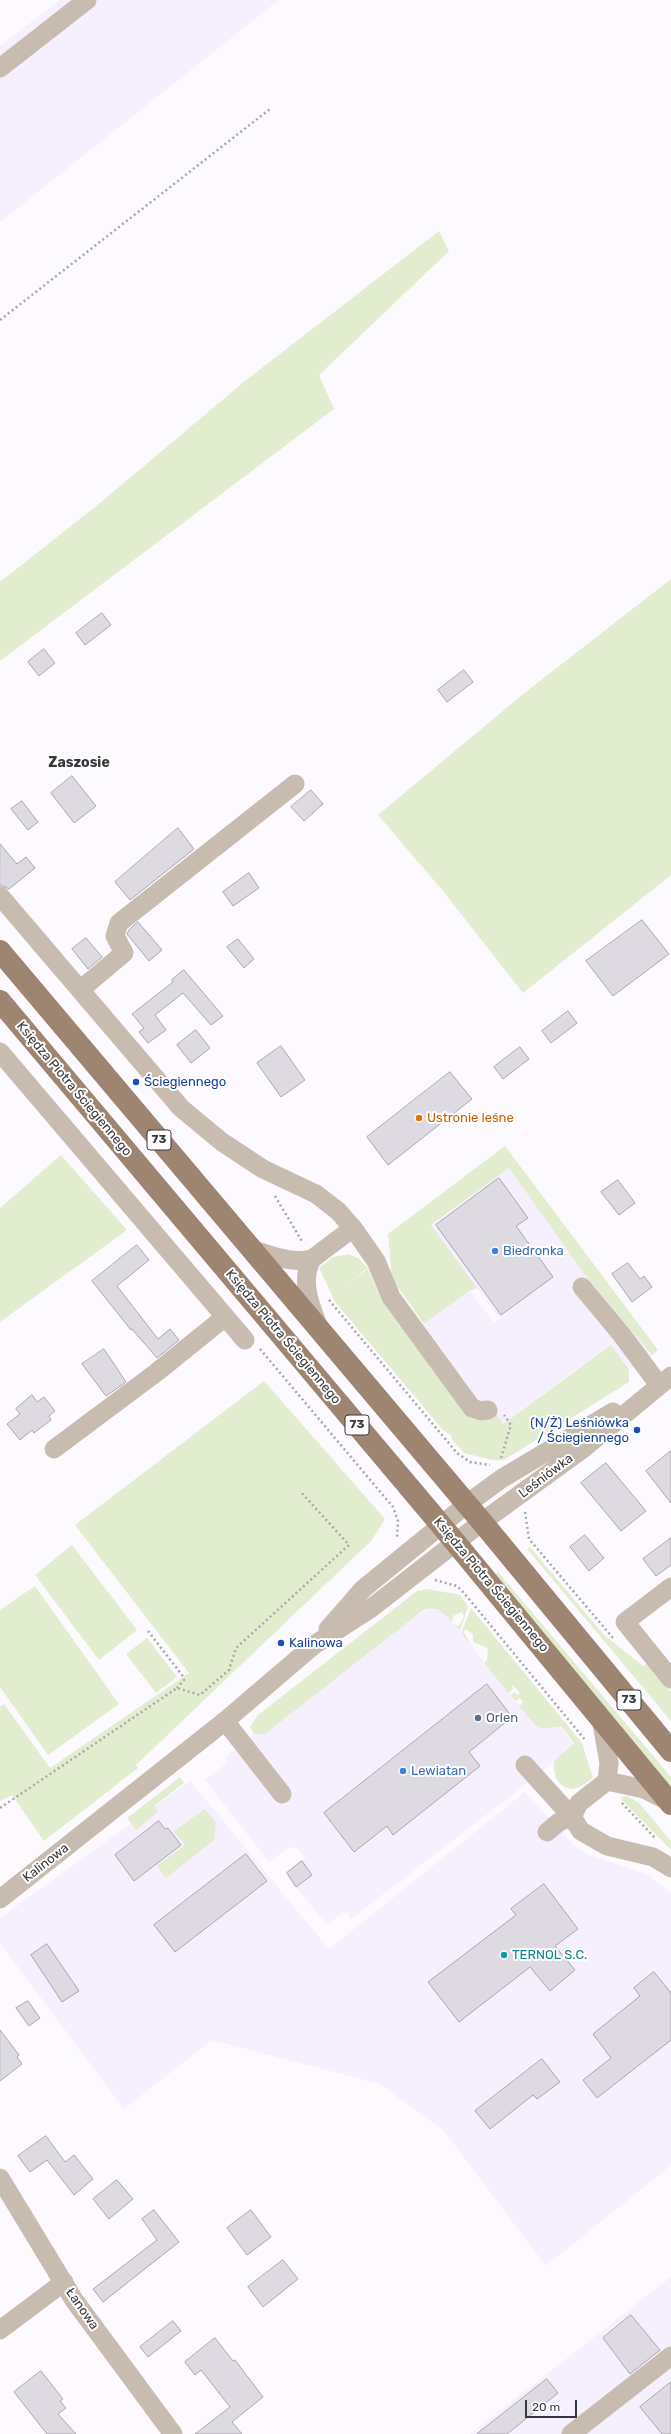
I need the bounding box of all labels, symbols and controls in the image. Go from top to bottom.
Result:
district label: Zaszosie [48,755,110,771]
street label: Księdza Piotra Ściegiennego [13,1019,135,1159]
place label: Ściegiennego [144,1074,226,1090]
marker: Ściegiennego [131,1077,141,1087]
place label: Ustronie leśne [427,1110,514,1126]
marker: Ustronie leśne [414,1113,424,1123]
road number: 73 [147,1130,171,1150]
place label: Biedronka [503,1243,564,1259]
marker: Biedronka [490,1246,500,1256]
street label: Księdza Piotra Ściegiennego [222,1267,344,1407]
road number: 73 [345,1415,369,1435]
place label: (N/Ż) Leśniówka / Ściegiennego [530,1415,629,1446]
marker: (N/Ż) Leśniówka / Ściegiennego [632,1425,642,1435]
street label: Leśniówka [516,1451,576,1501]
street label: Księdza Piotra Ściegiennego [430,1515,552,1655]
place label: Kalinowa [289,1635,343,1651]
marker: Kalinowa [276,1638,286,1648]
road number: 73 [617,1690,641,1710]
place label: Orlen [486,1710,518,1726]
marker: Orlen [473,1713,483,1723]
place label: Lewiatan [411,1763,466,1779]
marker: Lewiatan [398,1766,408,1776]
street label: Kalinowa [20,1840,72,1886]
place label: TERNOL S.C. [512,1947,587,1963]
marker: TERNOL S.C. [499,1950,509,1960]
street label: Łanowa [62,2285,102,2333]
scale bar [527,2392,579,2418]
text: 20 m [532,2400,560,2414]

